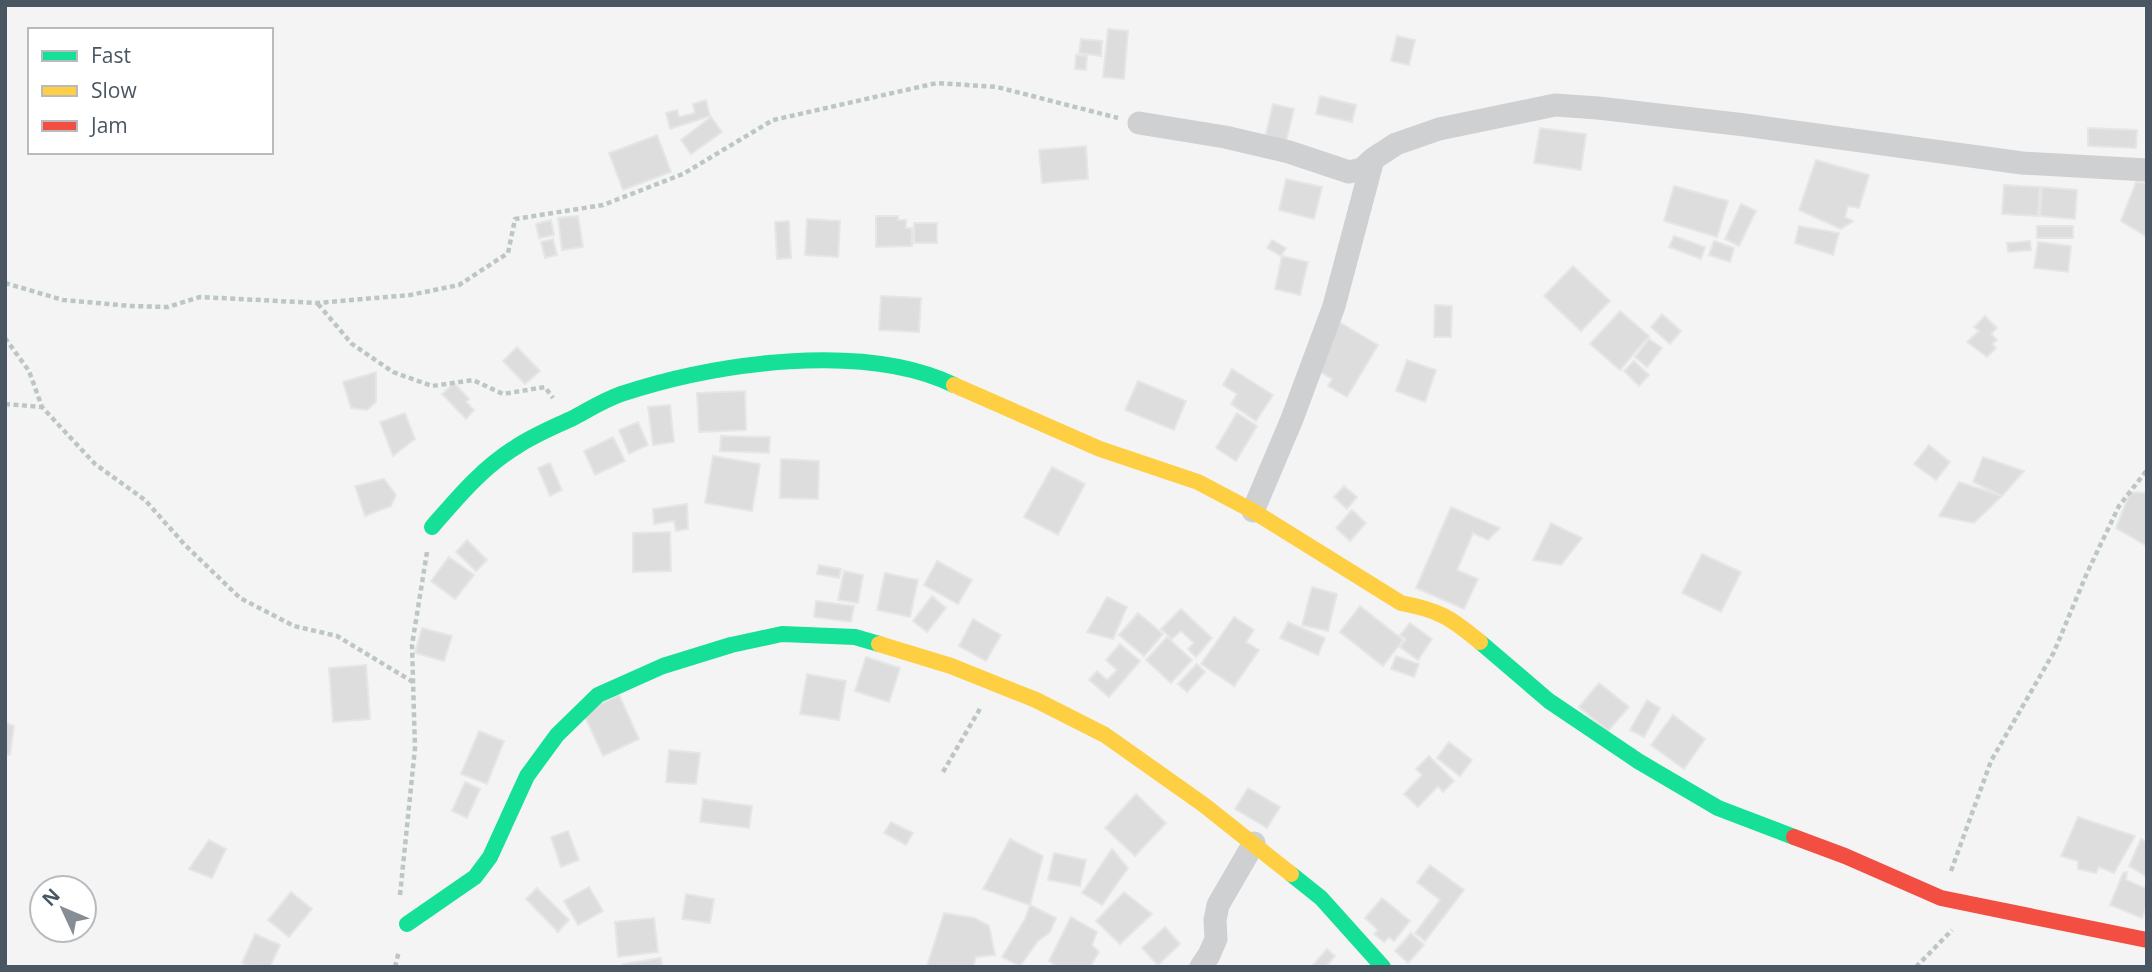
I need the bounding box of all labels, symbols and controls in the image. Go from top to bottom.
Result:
legend [28,28,273,154]
text: Fast [91,41,131,69]
text: Slow [91,76,137,104]
text: Jam [89,111,128,139]
north arrow [28,874,98,944]
text: N [36,883,65,912]

